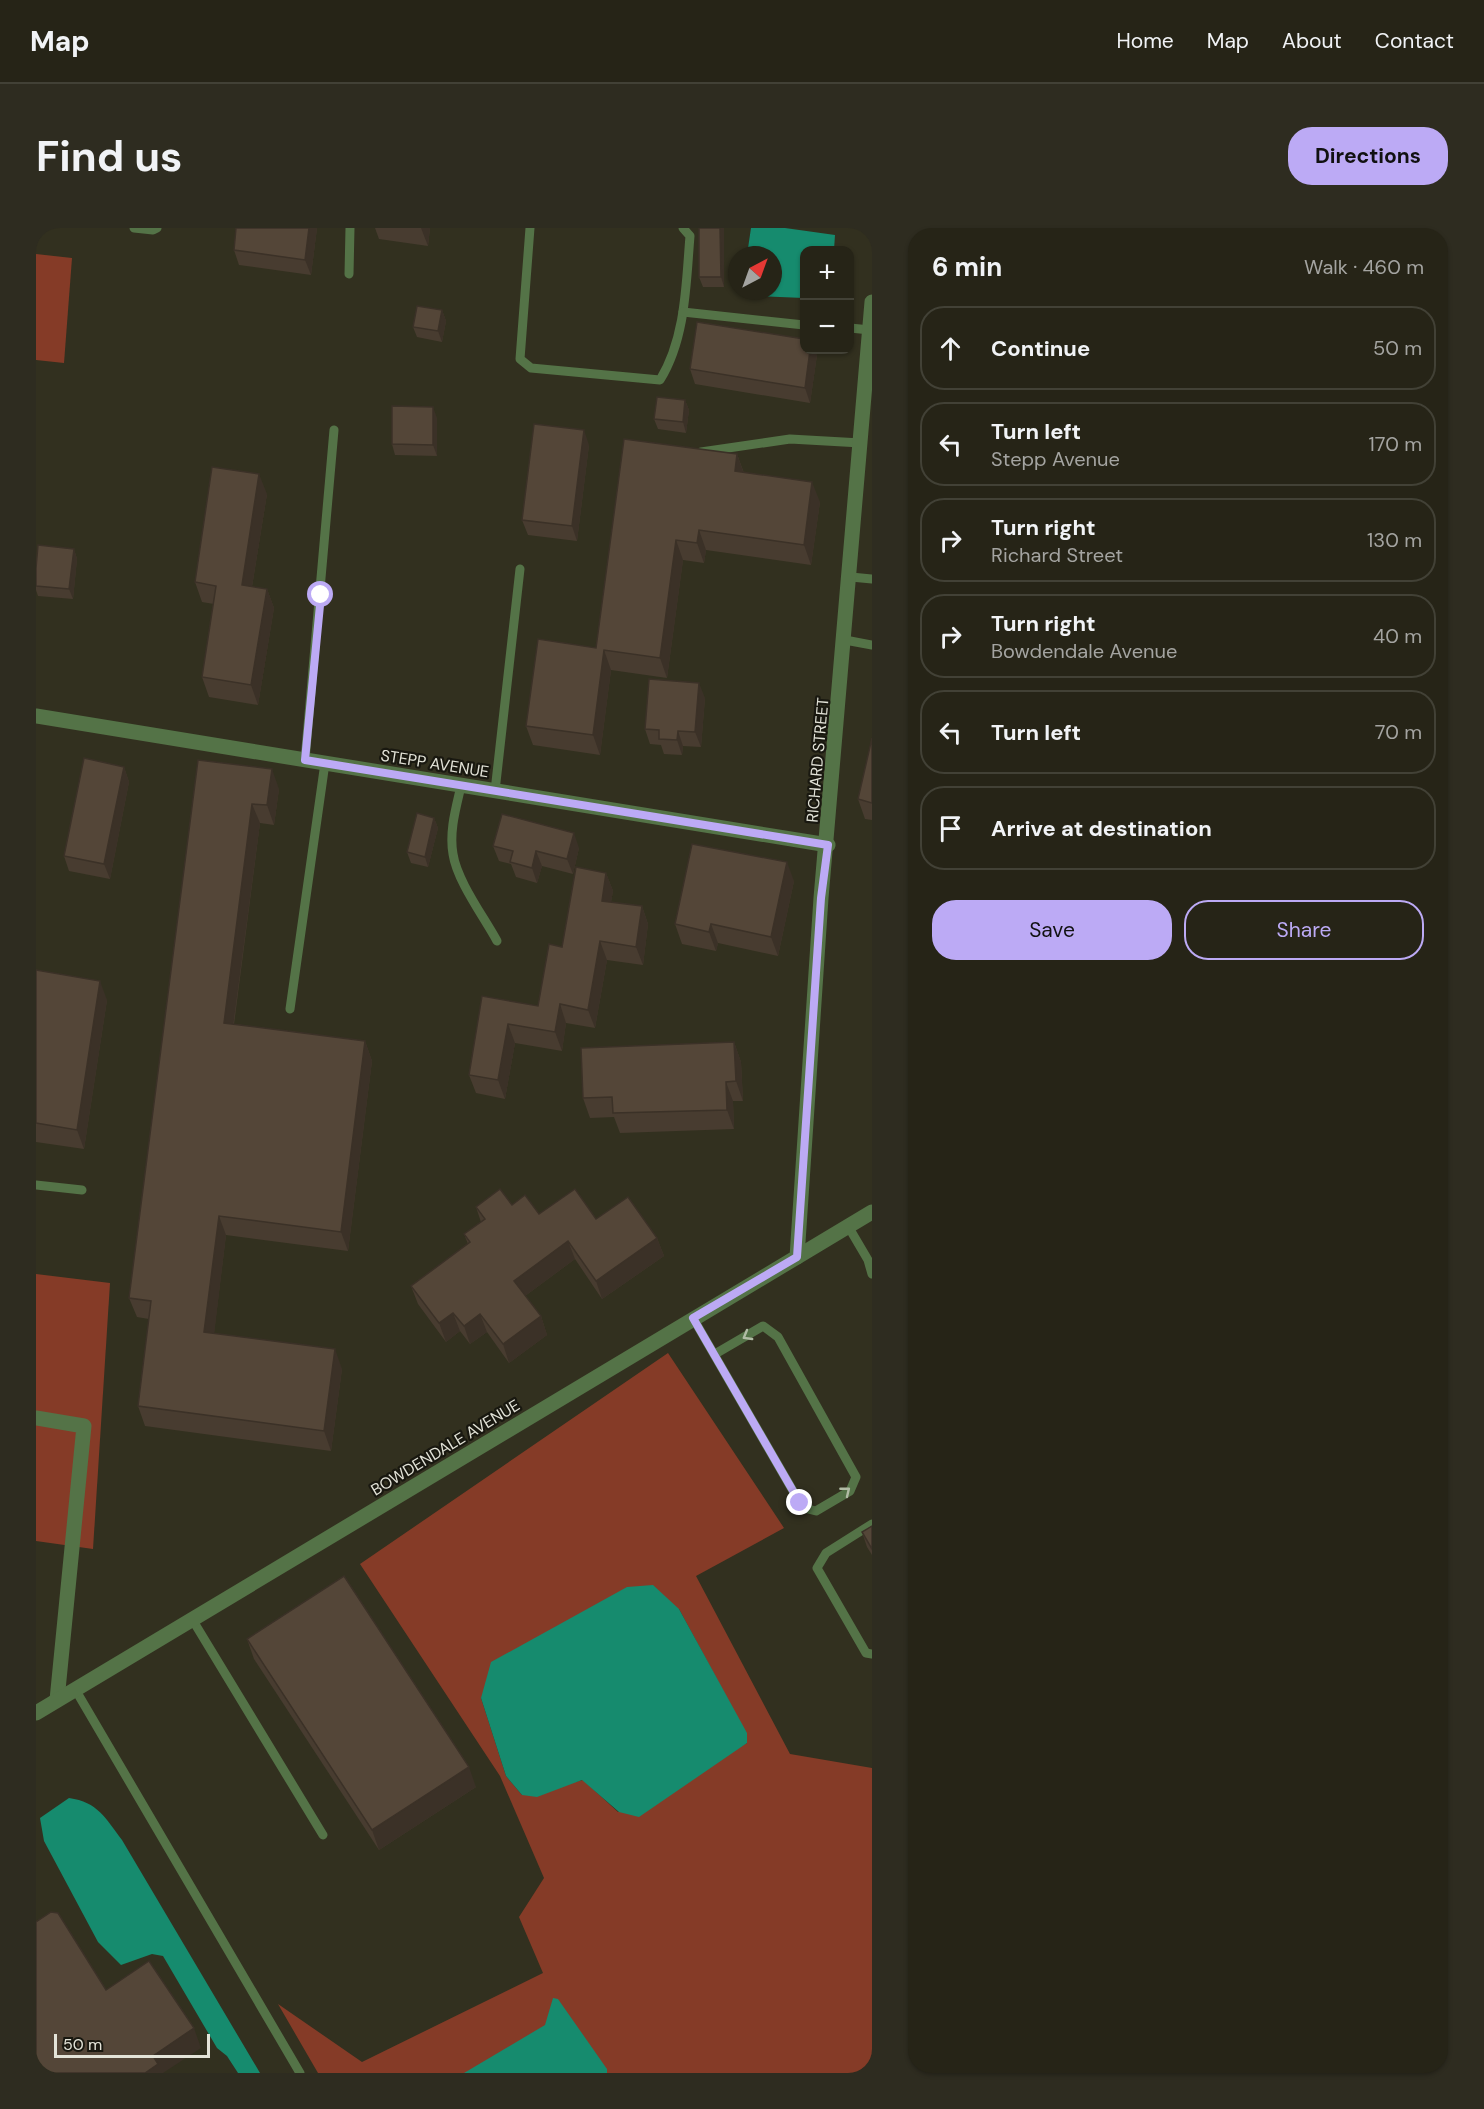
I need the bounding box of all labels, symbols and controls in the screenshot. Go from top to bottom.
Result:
text: Map [30,23,90,60]
text: Home [1116,27,1174,55]
text: Map [1207,27,1249,55]
text: About [1282,27,1342,55]
text: Contact [1375,27,1454,55]
button: Directions [1288,127,1448,185]
text: Find us [36,129,182,184]
north arrow [728,246,782,300]
map controls [800,246,854,354]
button: + [800,246,854,300]
text: 6 min [932,250,1002,284]
text: Walk · 460 m [1304,254,1424,280]
button: − [800,300,854,354]
icon: ahead [934,332,967,365]
text: Continue [991,334,1090,363]
text: 50 m [1373,335,1422,361]
text: Turn left [991,417,1081,446]
icon: left [934,428,967,461]
text: 170 m [1369,431,1422,457]
text: Stepp Avenue [991,446,1120,472]
text: Turn right [991,513,1096,542]
icon: right [934,524,967,557]
text: 130 m [1367,527,1422,553]
text: Richard Street [991,542,1123,568]
route start [307,581,333,607]
text: Turn right [991,609,1096,638]
icon: right [934,620,967,653]
text: 40 m [1373,623,1422,649]
text: Bowdendale Avenue [991,638,1177,664]
street label: RICHARD STREET [802,697,833,824]
icon: left [934,716,967,749]
text: Turn left [991,718,1081,747]
text: 70 m [1375,719,1422,745]
street label: STEPP AVENUE [379,745,491,782]
icon: arrive [934,812,967,845]
text: Arrive at destination [991,814,1212,843]
button: Save [932,900,1172,960]
button: Share [1184,900,1424,960]
one-way arrow [742,1329,753,1340]
street label: BOWDENDALE AVENUE [367,1395,524,1500]
one-way arrow [839,1488,850,1499]
route end [786,1489,812,1515]
scale bar [54,2031,210,2058]
text: 50 m [63,2034,102,2055]

